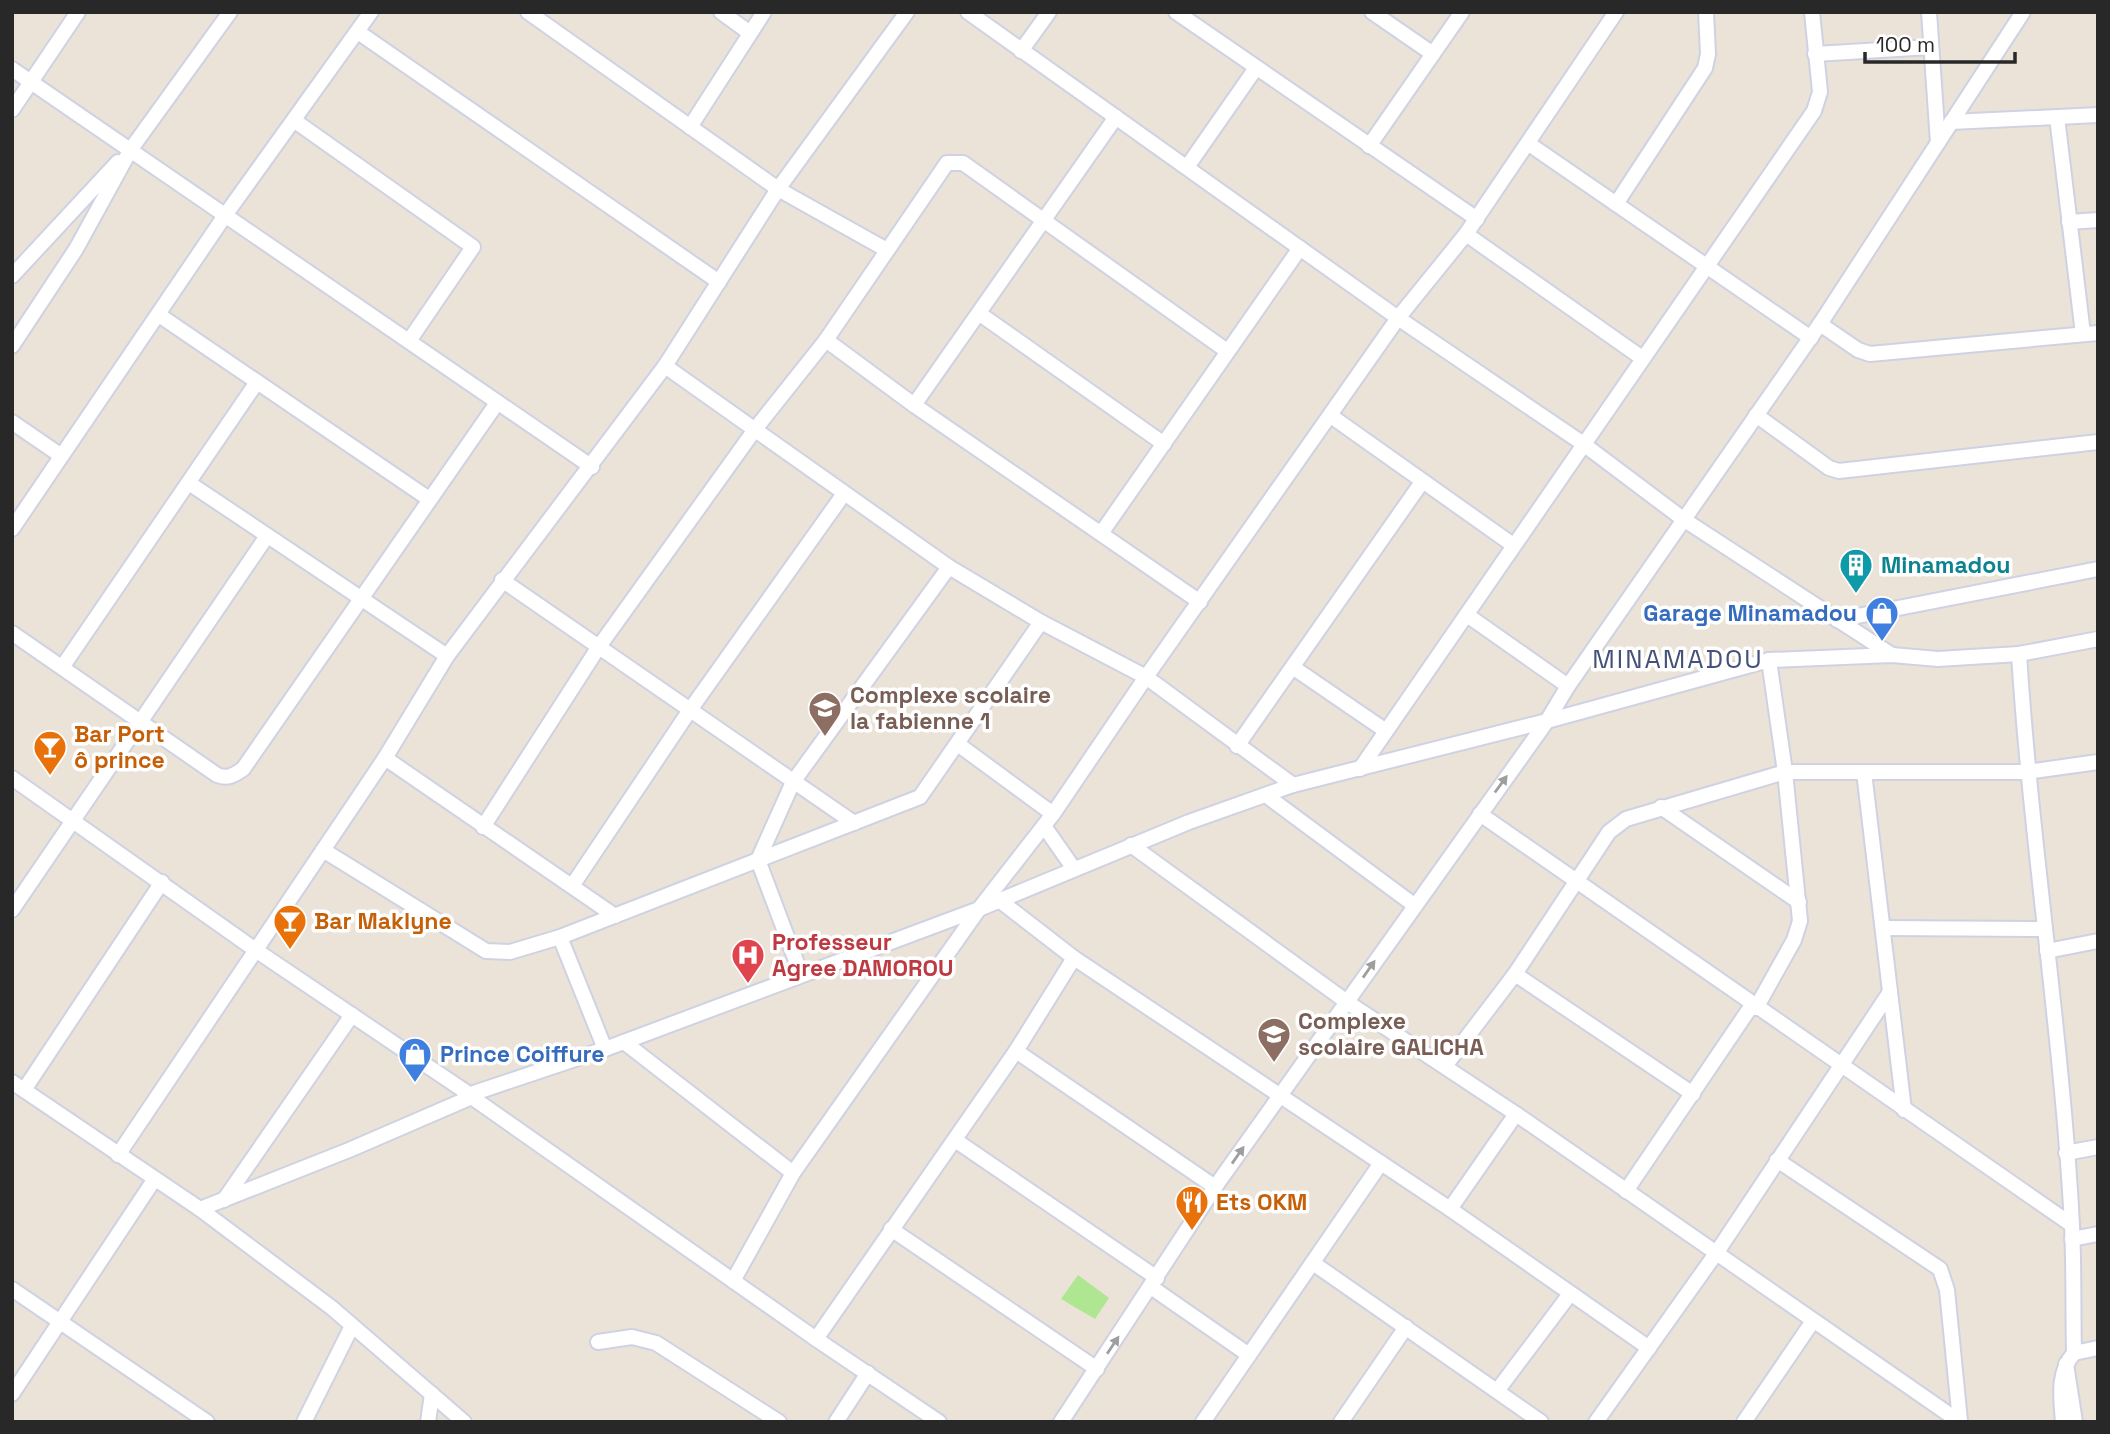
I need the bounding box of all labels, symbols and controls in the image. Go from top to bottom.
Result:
scale bar [1865,21,2016,65]
text: 100 m [1876,31,1935,58]
building icon: Minamadou [1837,546,1875,595]
place label: Minamadou [1881,550,2011,580]
shop icon: Garage Minamadou [1863,594,1901,643]
place label: Garage Minamadou [1643,598,1857,628]
district label: MINAMADOU [1592,642,1764,676]
place label: Complexe scolaire la fabienne 1 [850,680,1051,736]
school or university icon: Complexe scolaire la fabienne 1 [806,689,844,738]
place label: Bar Port ô prince [74,719,165,775]
bar icon: Bar Port ô prince [31,728,69,777]
one-way arrow [1494,775,1508,793]
bar icon: Bar Maklyne [271,902,309,951]
place label: Bar Maklyne [314,906,452,936]
place label: Professeur Agree DAMOROU [772,927,953,983]
hospital icon: Professeur Agree DAMOROU [729,936,767,985]
one-way arrow [1362,960,1376,978]
place label: Complexe scolaire GALICHA [1298,1006,1484,1062]
school or university icon: Complexe scolaire GALICHA [1255,1015,1293,1064]
shop icon: Prince Coiffure [396,1035,434,1084]
place label: Prince Coiffure [440,1039,605,1069]
one-way arrow [1231,1146,1245,1164]
restaurant icon: Ets OKM [1173,1183,1211,1232]
place label: Ets OKM [1216,1187,1307,1217]
one-way arrow [1106,1336,1120,1354]

